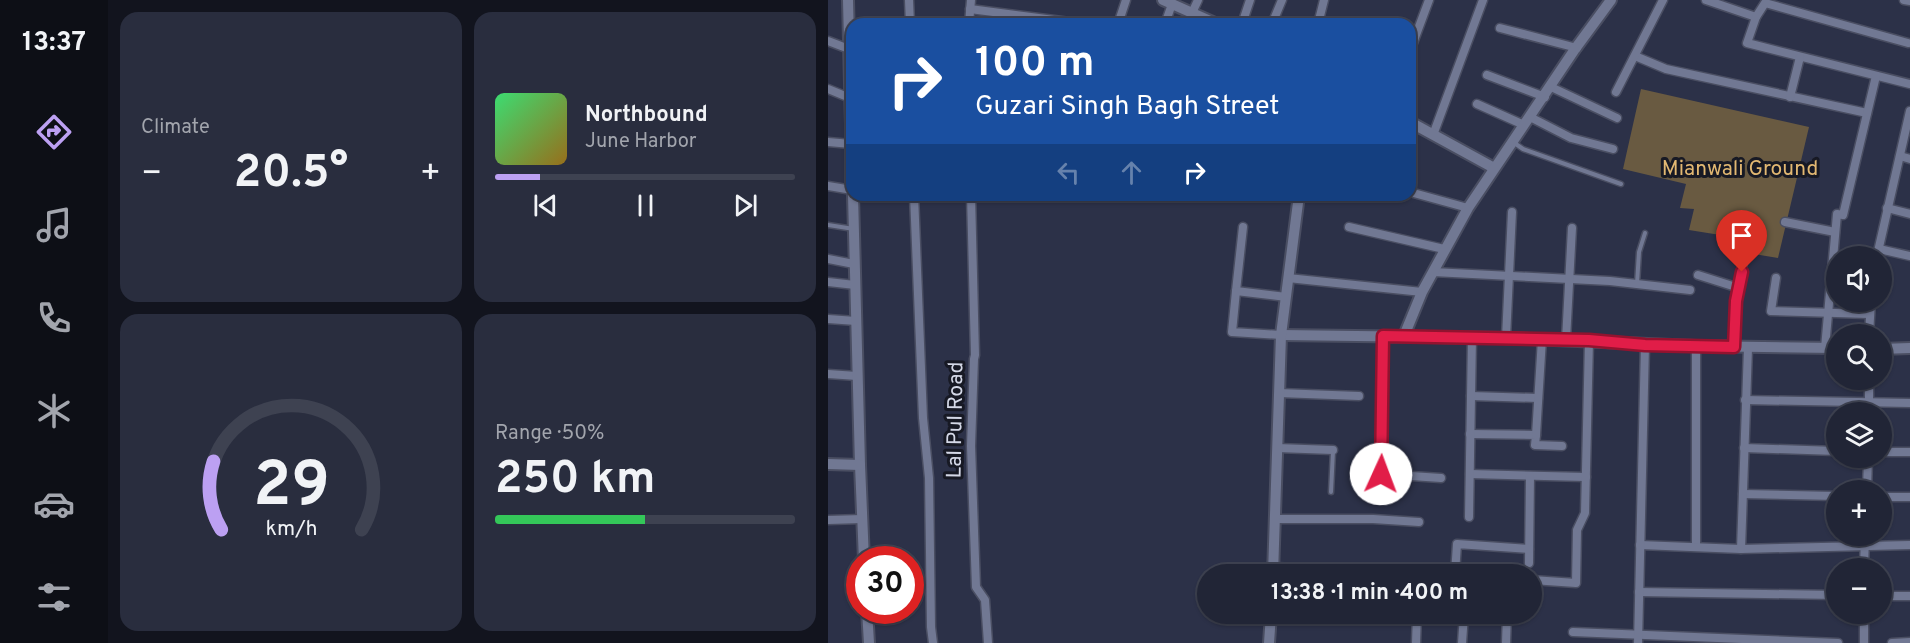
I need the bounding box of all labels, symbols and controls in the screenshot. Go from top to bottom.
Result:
text: 13:37 [22,26,86,60]
text: 100 m [975,38,1094,91]
icon: right [876,42,954,120]
text: Guzari Singh Bagh Street [975,90,1280,124]
text: Northbound [585,102,708,129]
icon: directions [33,111,75,153]
text: Climate [141,115,210,141]
text: June Harbor [585,129,697,155]
text: 20.5° [234,146,348,203]
text: − [141,154,162,196]
text: + [420,154,441,196]
icon: left [1052,156,1085,189]
icon: ahead [1115,156,1148,189]
icon: right [1178,156,1211,189]
park label: Mianwali Ground [1662,156,1818,183]
icon: previous [529,189,562,222]
icon: pause [629,189,662,222]
icon: next [729,189,762,222]
icon: music [33,204,75,246]
pin [1716,210,1767,272]
icon: arrive [1725,219,1758,252]
map controls [1826,246,1892,624]
button: sound [1826,246,1892,312]
icon: phone [33,297,75,339]
button: search [1826,324,1892,390]
street label: Lal Pul Road [941,361,971,479]
icon: climate [33,390,75,432]
button: layers [1826,402,1892,468]
text: Range · 50% [495,421,604,447]
position arrow [1349,442,1413,506]
text: 29 [253,449,329,528]
text: 250 km [495,452,655,509]
button: + [1826,480,1892,546]
icon: car [33,483,75,525]
text: km/h [265,516,317,543]
speed limit sign: 30 [846,546,924,624]
button: − [1826,558,1892,624]
icon: filters [33,576,75,618]
text: 13:38 · 1 min · 400 m [1271,580,1468,607]

